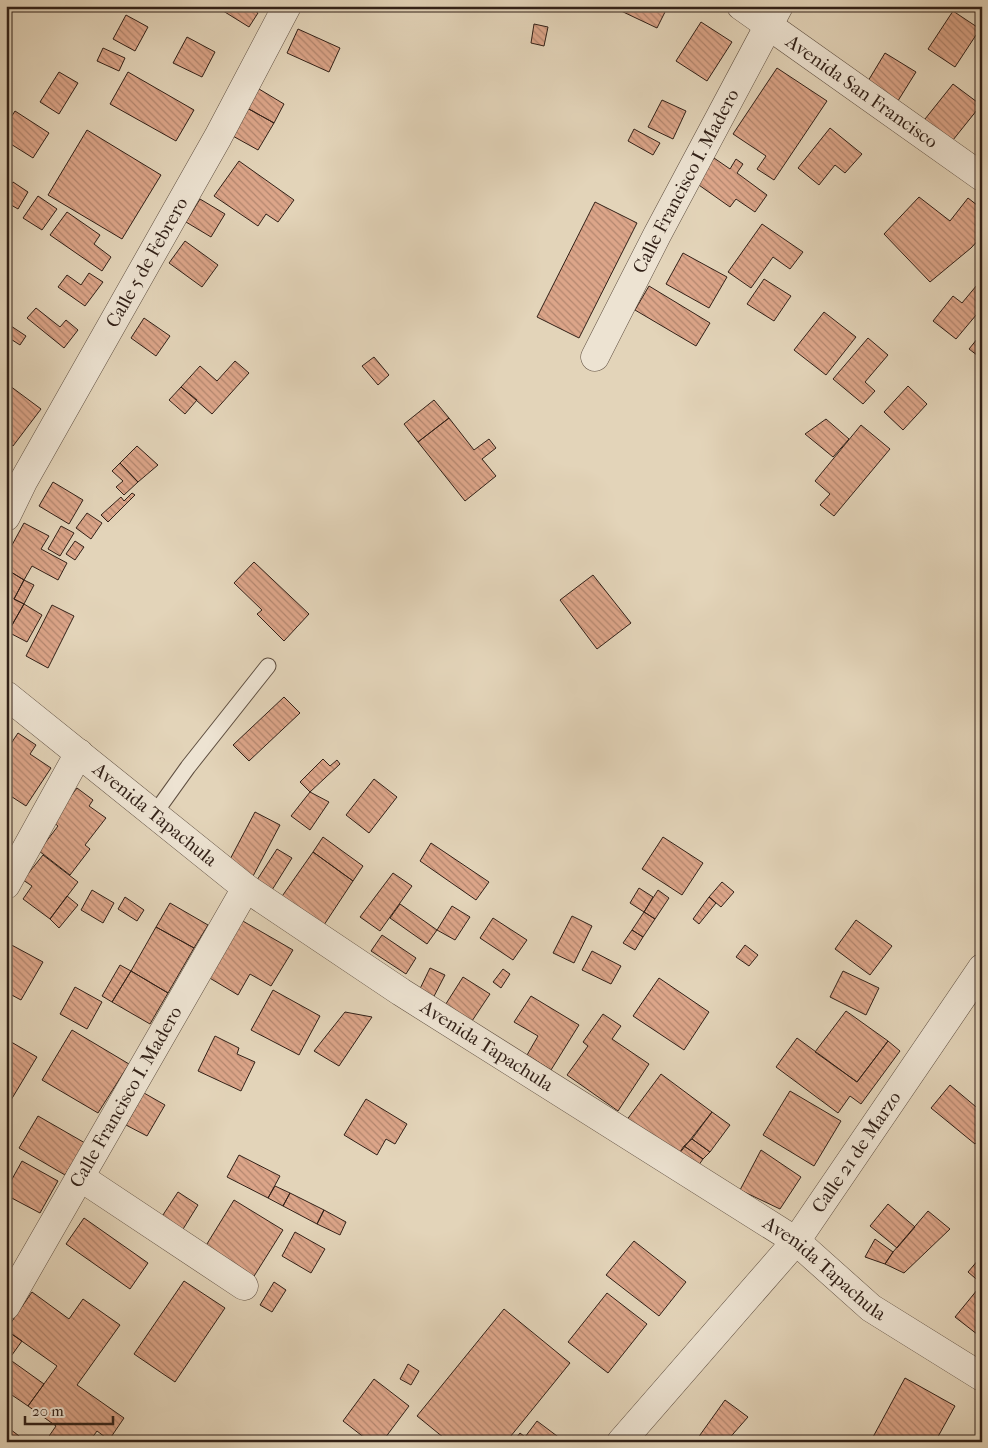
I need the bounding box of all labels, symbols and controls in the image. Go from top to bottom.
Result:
street label: Avenida San Francisco [781,30,942,153]
street label: Calle Francisco I. Madero [628,85,744,277]
street label: Calle 5 de Febrero [102,193,193,331]
street label: Avenida Tapachula [88,758,221,871]
street label: Avenida Tapachula [415,995,557,1096]
street label: Calle Francisco I. Madero [65,1002,187,1192]
street label: Calle 21 de Marzo [807,1087,906,1217]
street label: Avenida Tapachula [758,1211,890,1326]
scale bar [25,1393,112,1425]
text: 20 m [32,1402,64,1420]

